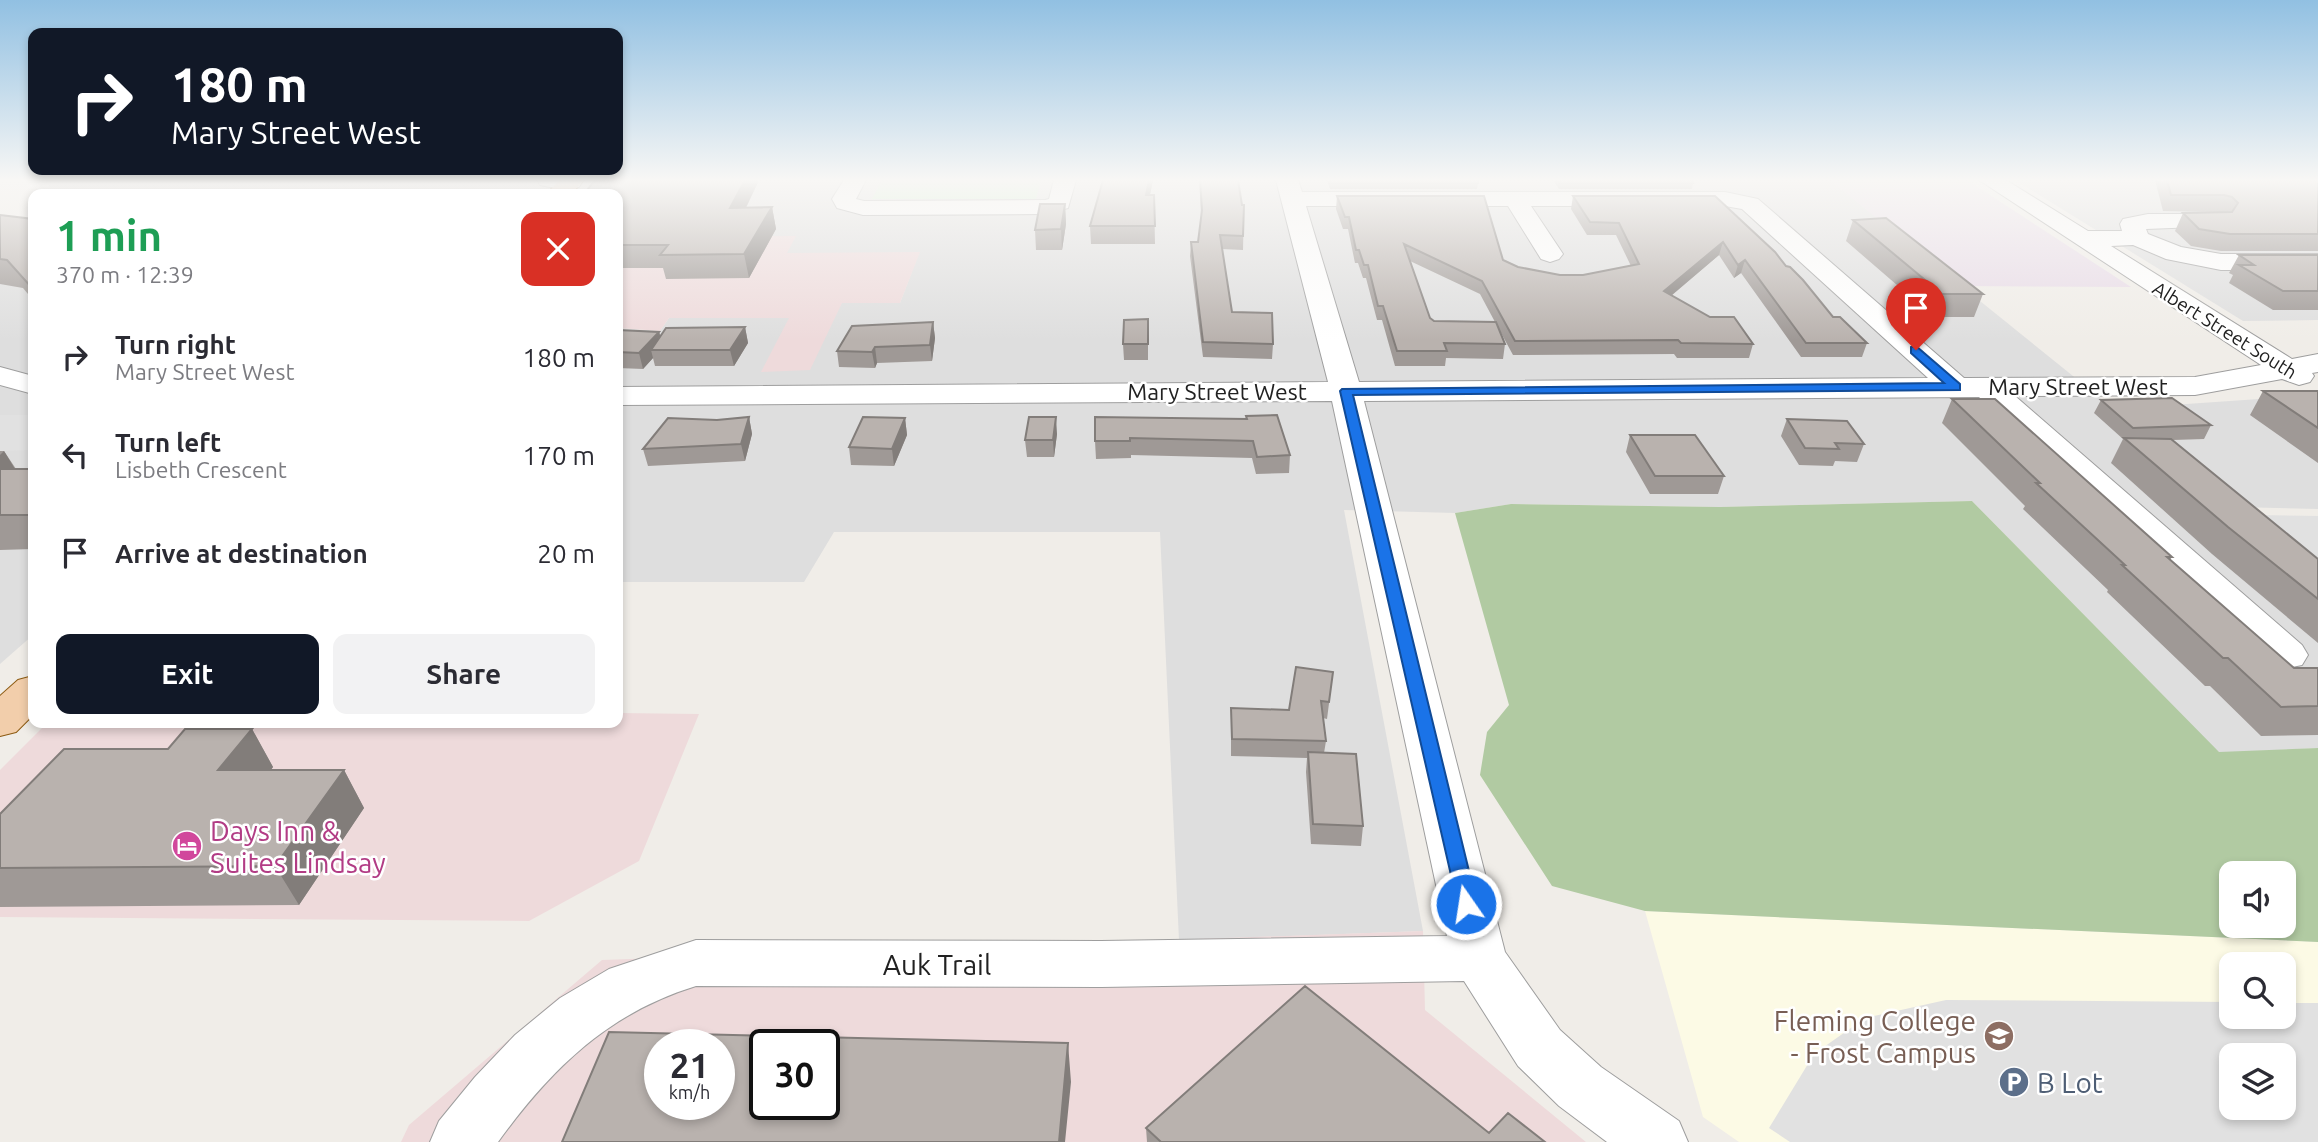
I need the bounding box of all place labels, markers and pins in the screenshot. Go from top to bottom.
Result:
pin [1886,278,1946,350]
place label: Days Inn & Suites Lindsay [210,815,386,878]
hotel icon: Days Inn & Suites Lindsay [170,829,204,863]
place label: Fleming College - Frost Campus [1774,1005,1976,1068]
school or university icon: Fleming College - Frost Campus [1982,1019,2016,1053]
parking icon: B Lot [1997,1065,2031,1099]
place label: B Lot [2037,1067,2103,1098]

